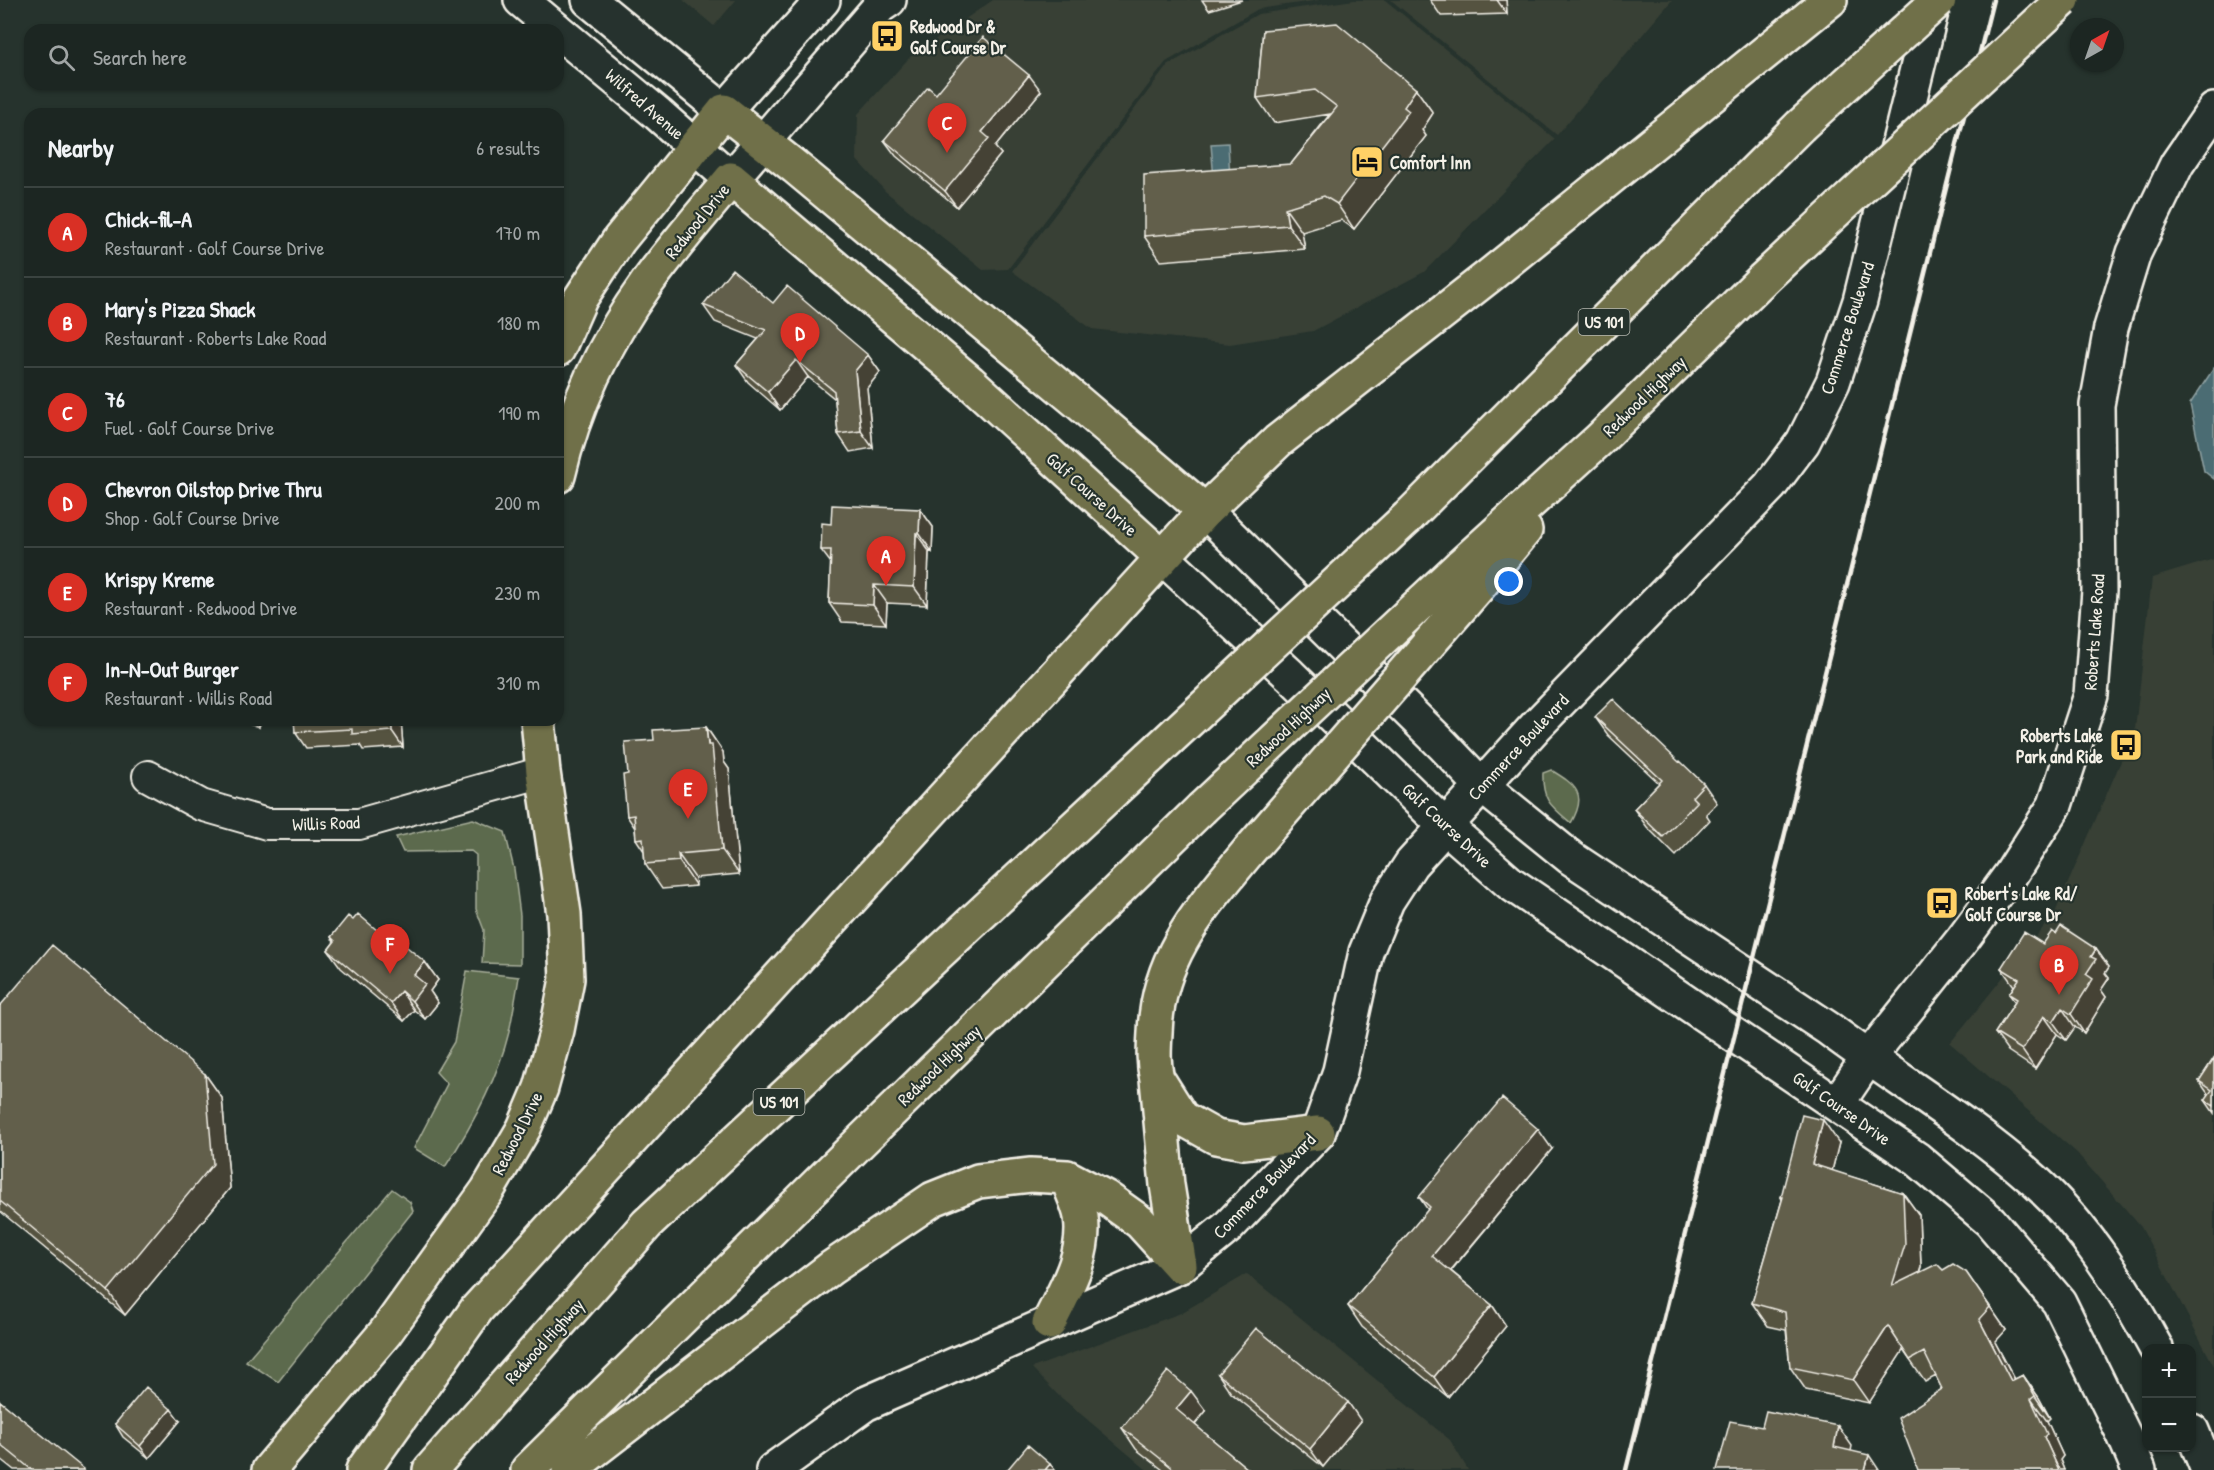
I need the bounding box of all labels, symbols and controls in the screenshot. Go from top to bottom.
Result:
place label: Redwood Dr & Golf Course Dr [910,14,1006,60]
bus stop icon: Redwood Dr & Golf Course Dr [869,18,905,54]
north arrow [2070,18,2124,72]
search box [24,24,564,90]
icon: search [45,41,78,74]
text: Search here [93,42,187,72]
street label: Wilfred Avenue [600,63,690,145]
pin: C [928,104,966,153]
text: Nearby [48,130,114,165]
text: 6 results [476,134,540,161]
hotel icon: Comfort Inn [1349,144,1385,180]
place label: Comfort Inn [1390,150,1471,175]
street label: Redwood Drive [659,178,735,264]
text: Chick-fil-A [105,204,192,234]
text: A [63,219,72,246]
text: 170 m [496,219,540,246]
text: Restaurant · Golf Course Drive [105,234,325,261]
street label: Commerce Boulevard [1814,259,1880,397]
text: Mary's Pizza Shack [105,294,255,324]
text: B [62,309,73,336]
text: 180 m [497,309,540,336]
road number: US 101 [1578,309,1630,335]
pin: D [780,314,820,363]
text: Restaurant · Roberts Lake Road [105,324,326,351]
street label: Redwood Highway [1597,349,1692,442]
text: 76 [105,384,125,414]
text: C [62,399,73,426]
text: 190 m [498,399,540,426]
text: Fuel · Golf Course Drive [105,414,274,441]
street label: Golf Course Drive [1041,446,1143,542]
text: Chevron Oilstop Drive Thru [105,474,322,504]
text: D [63,489,72,516]
text: 200 m [495,489,540,516]
text: Shop · Golf Course Drive [105,504,280,531]
pin: A [866,536,906,586]
text: Krispy Kreme [105,564,215,594]
your location [1494,567,1523,596]
street label: Roberts Lake Road [2077,573,2111,691]
text: E [63,579,72,606]
text: 230 m [495,579,540,606]
text: Restaurant · Redwood Drive [105,594,297,621]
text: In-N-Out Burger [105,654,239,684]
text: F [64,669,71,696]
text: 310 m [497,669,540,696]
street label: Redwood Highway [1240,681,1336,773]
text: Restaurant · Willis Road [105,684,272,711]
street label: Commerce Boulevard [1462,688,1574,806]
place label: Roberts Lake Park and Ride [2016,723,2104,769]
bus stop icon: Roberts Lake Park and Ride [2108,727,2144,763]
pin: E [668,770,708,819]
street label: Golf Course Drive [1397,777,1497,873]
street label: Willis Road [292,809,360,837]
place label: Robert's Lake Rd/ Golf Course Dr [1965,881,2078,927]
bus stop icon: Robert's Lake Rd/ Golf Course Dr [1924,885,1960,921]
pin: F [370,924,410,974]
pin: B [2040,946,2078,995]
street label: Redwood Highway [892,1018,987,1111]
street label: Golf Course Drive [1788,1065,1896,1151]
street label: Redwood Drive [485,1087,549,1179]
road number: US 101 [754,1089,804,1115]
street label: Commerce Boulevard [1207,1128,1321,1244]
street label: Redwood Highway [499,1292,589,1389]
map controls [2142,1344,2196,1452]
button: + [2142,1344,2196,1398]
button: − [2142,1398,2196,1452]

